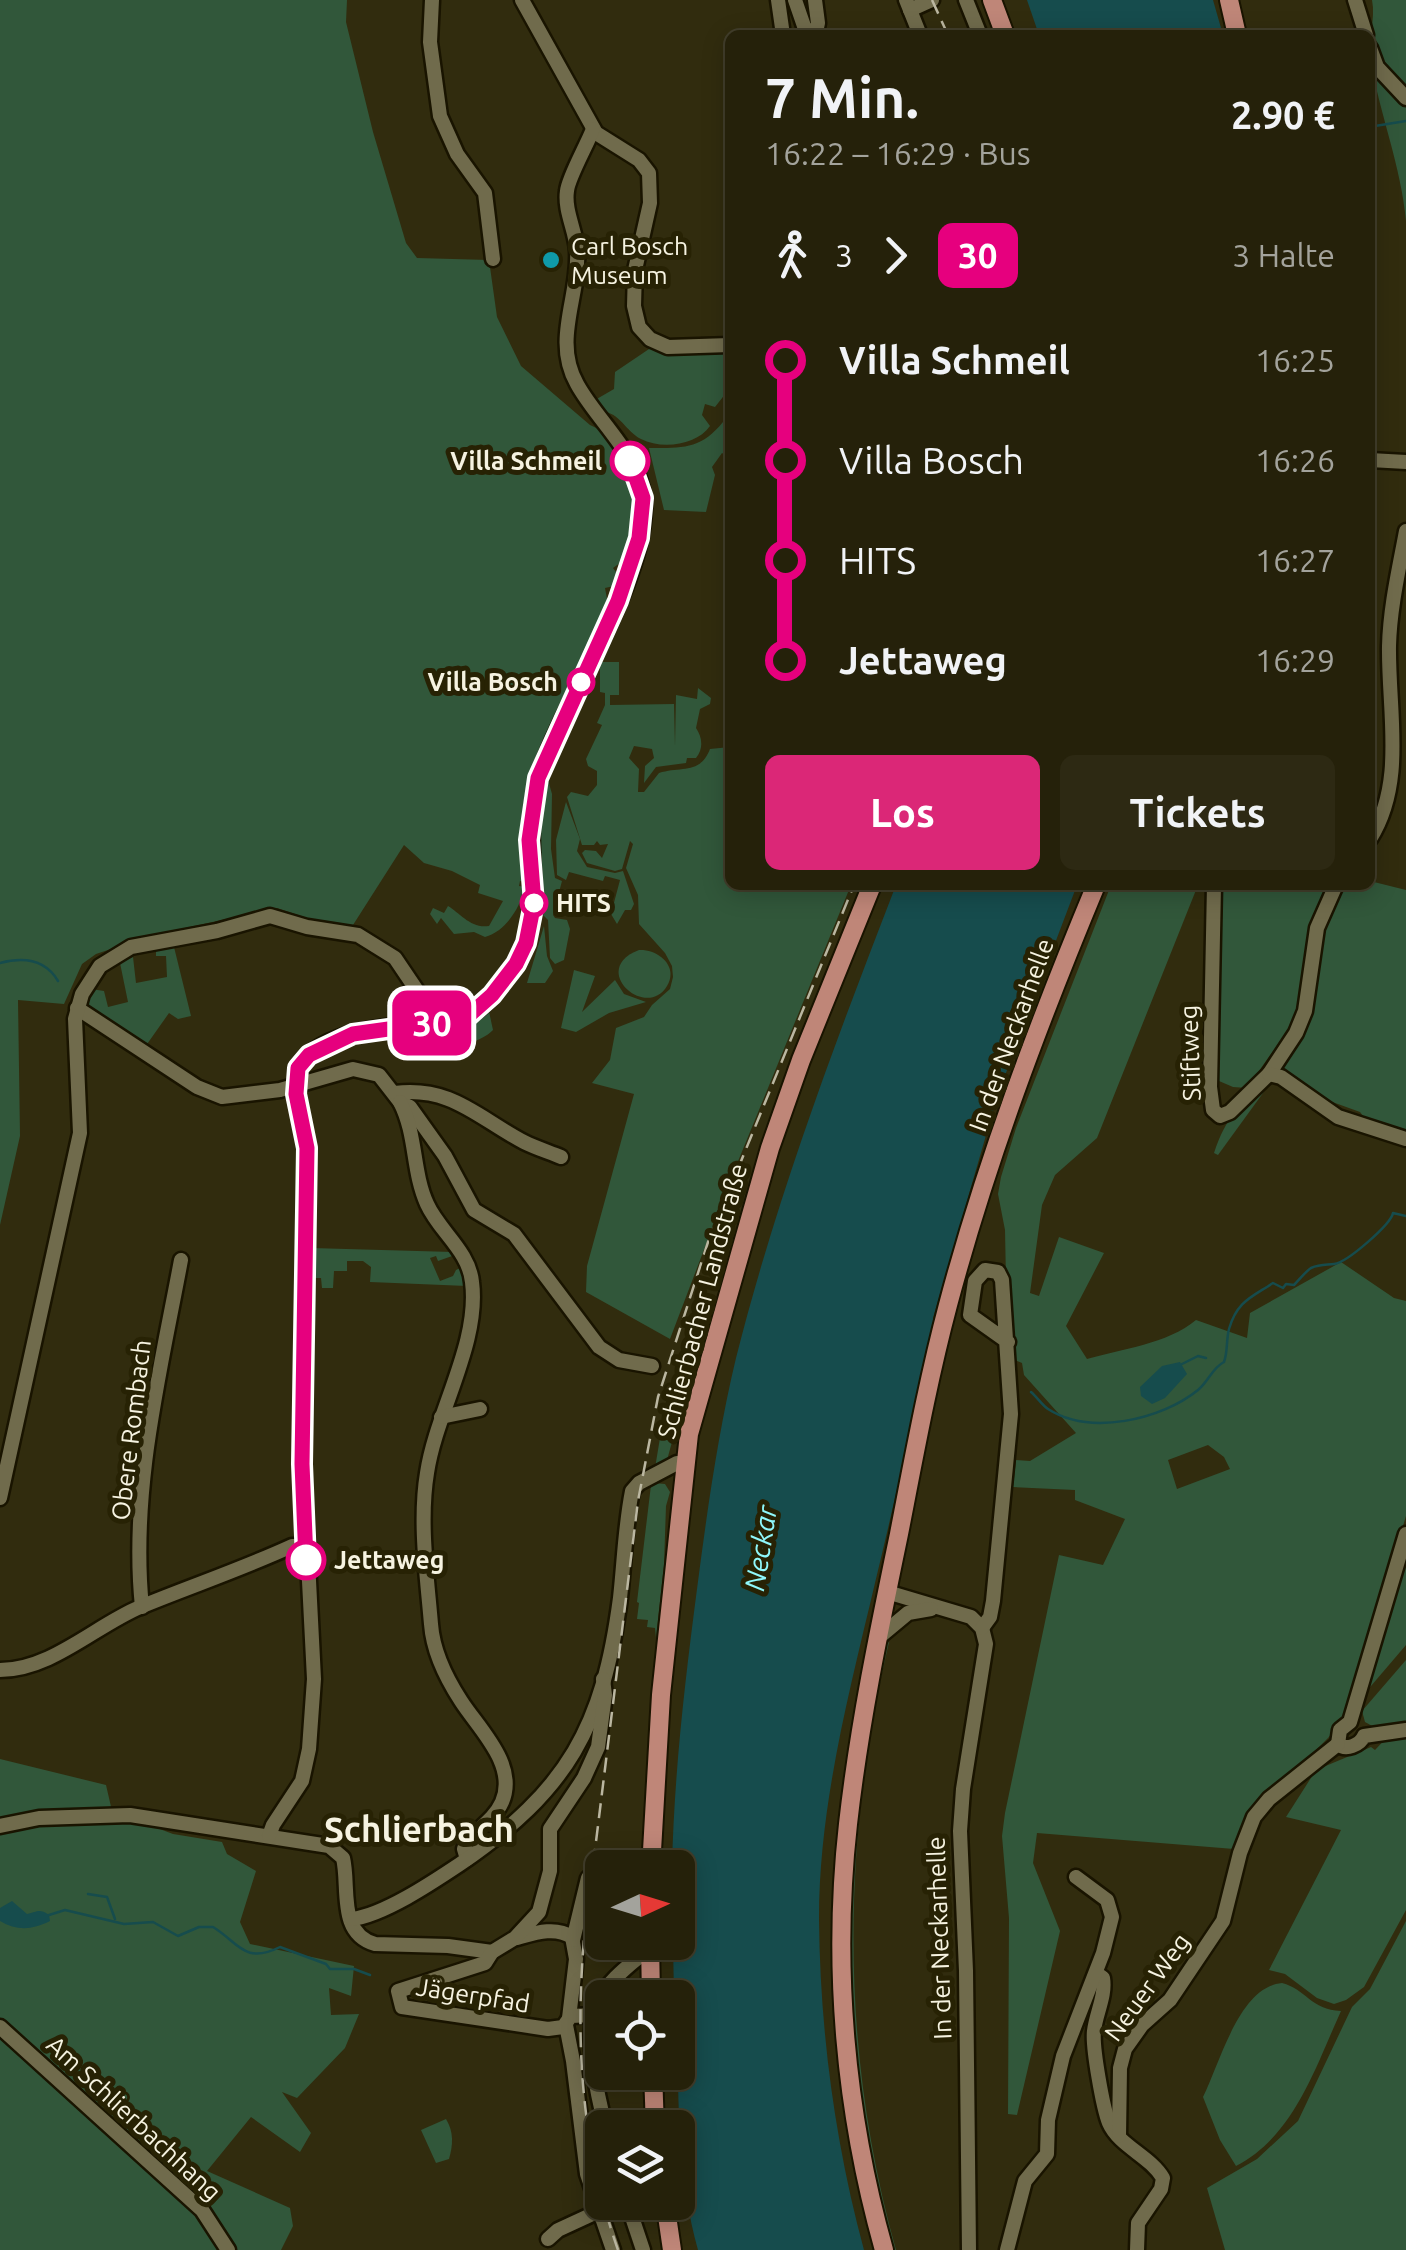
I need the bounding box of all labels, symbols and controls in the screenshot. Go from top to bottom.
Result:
text: 7 Min. [765,67,919,128]
text: 2.90 € [1231,94,1335,136]
text: 16:22 – 16:29 · Bus [765,135,1031,171]
icon: walk [765,228,820,283]
icon: forward [868,228,923,283]
place label: Carl Bosch Museum [571,232,688,289]
text: 30 [958,235,998,275]
text: 3 [835,237,853,273]
text: 3 Halte [1232,237,1335,273]
marker: Carl Bosch Museum [540,249,562,271]
text: Villa Schmeil [839,339,1070,381]
text: 16:25 [1255,342,1335,378]
text: Villa Bosch [839,439,1024,481]
marker: Villa Schmeil [611,442,649,480]
text: 16:26 [1255,442,1335,478]
place label: Villa Schmeil [450,447,602,475]
text: HITS [839,539,916,581]
text: 16:27 [1255,542,1335,578]
text: Jettaweg [839,639,1007,681]
text: 16:29 [1255,642,1335,678]
place label: Villa Bosch [427,668,558,696]
marker: Villa Bosch [568,669,594,695]
button: Los [765,755,1040,870]
button: Tickets [1060,755,1335,870]
place label: HITS [556,889,611,917]
marker: HITS [521,890,547,916]
street label: In der Neckarhelle [963,935,1059,1135]
line badge: 30 [387,990,477,1056]
text: 30 [412,1003,452,1043]
street label: Stiftweg [1174,1005,1206,1101]
street label: Schlierbacher Landstraße [652,1160,752,1442]
street label: Obere Rombach [106,1338,156,1522]
water label: Neckar [738,1502,782,1593]
marker: Jettaweg [287,1541,325,1579]
place label: Jettaweg [334,1546,444,1574]
district label: Schlierbach [324,1809,514,1849]
street label: In der Neckarhelle [921,1836,957,2040]
north arrow [585,1850,695,1960]
map controls [585,1850,695,2220]
street label: Neuer Weg [1099,1928,1195,2046]
street label: Jägerpfad [414,1972,532,2018]
button: locate [585,1980,695,2090]
street label: Am Schlierbachhang [41,2030,227,2206]
button: layers [585,2110,695,2220]

